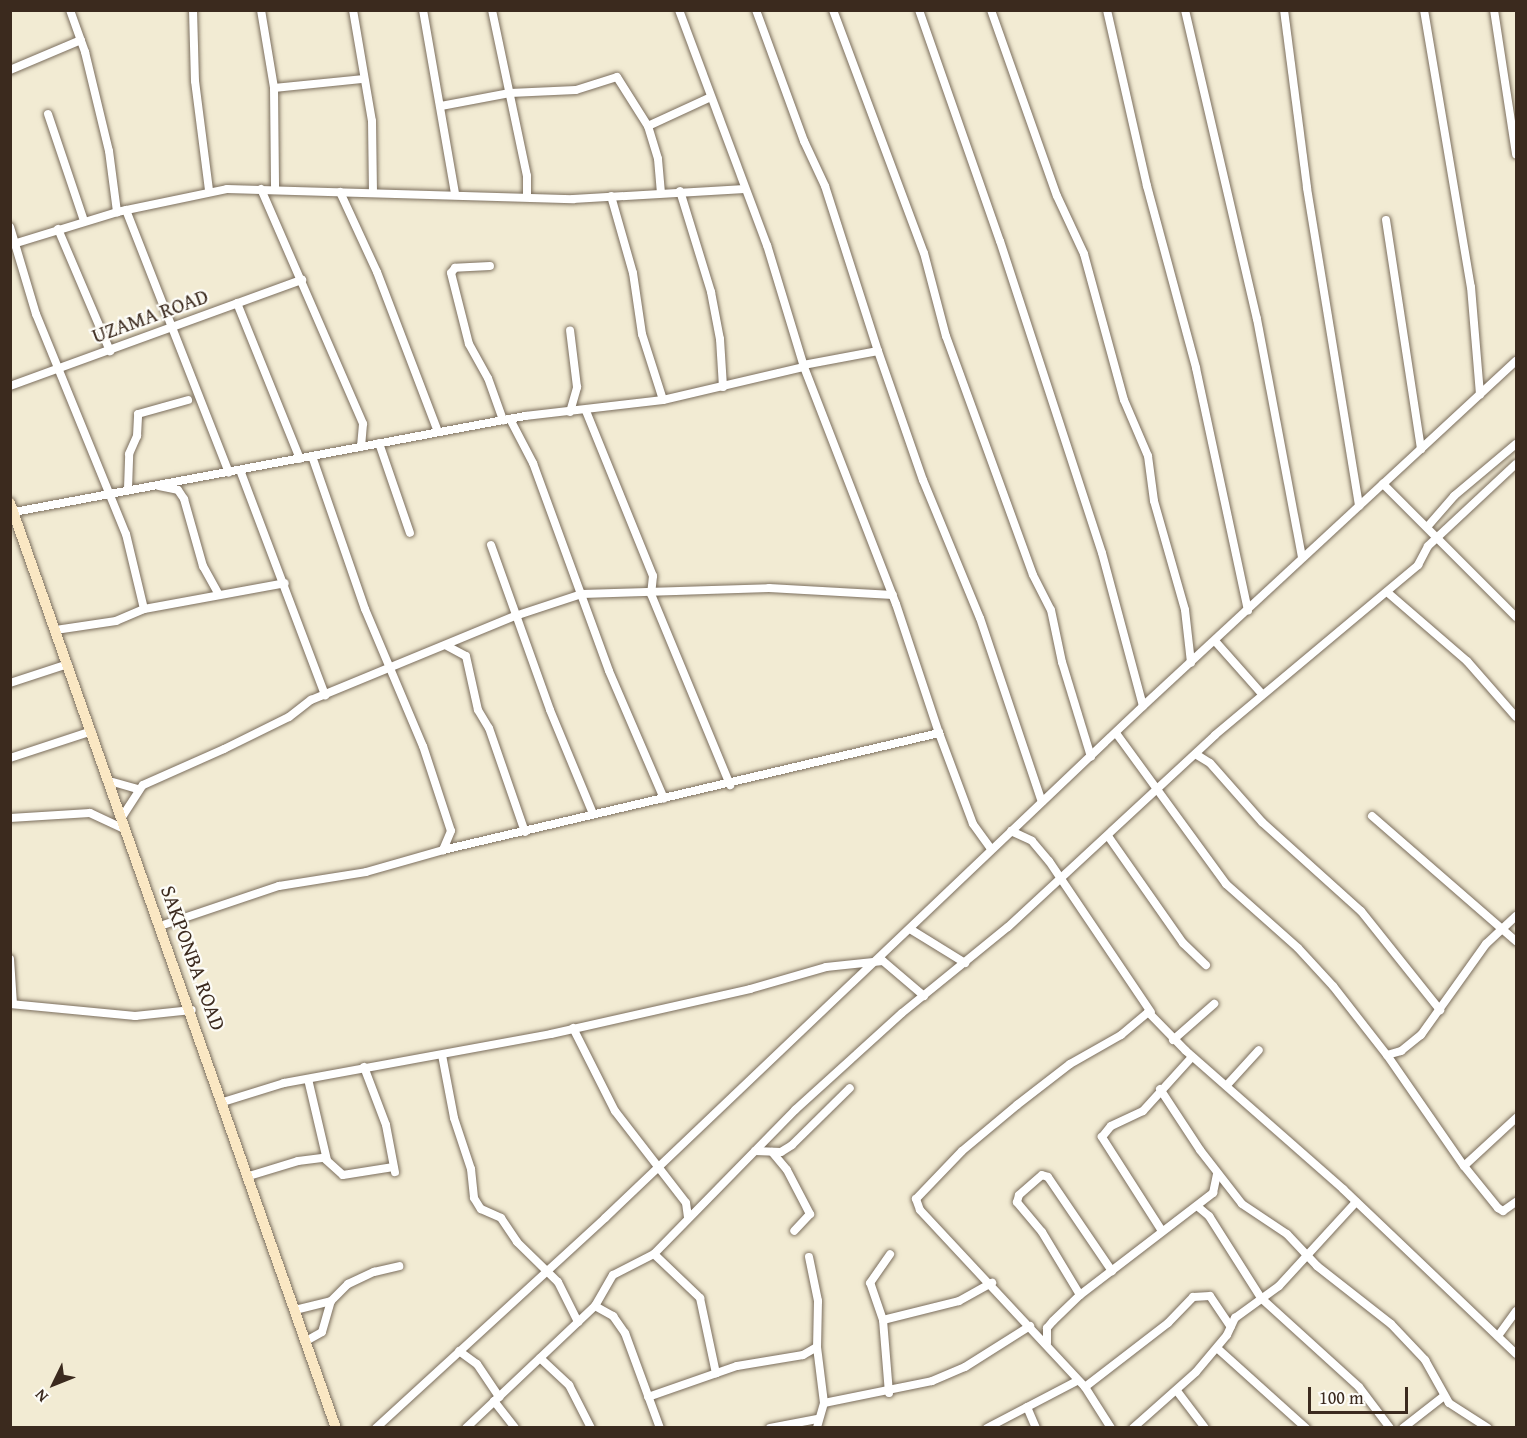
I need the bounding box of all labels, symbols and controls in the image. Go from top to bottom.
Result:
street label: UZAMA ROAD [88,283,212,349]
street label: SAKPONBA ROAD [155,882,231,1034]
north arrow [24,1354,84,1414]
scale bar [1311,1375,1412,1413]
text: N [28,1384,53,1408]
text: 100 m [1319,1384,1364,1411]

